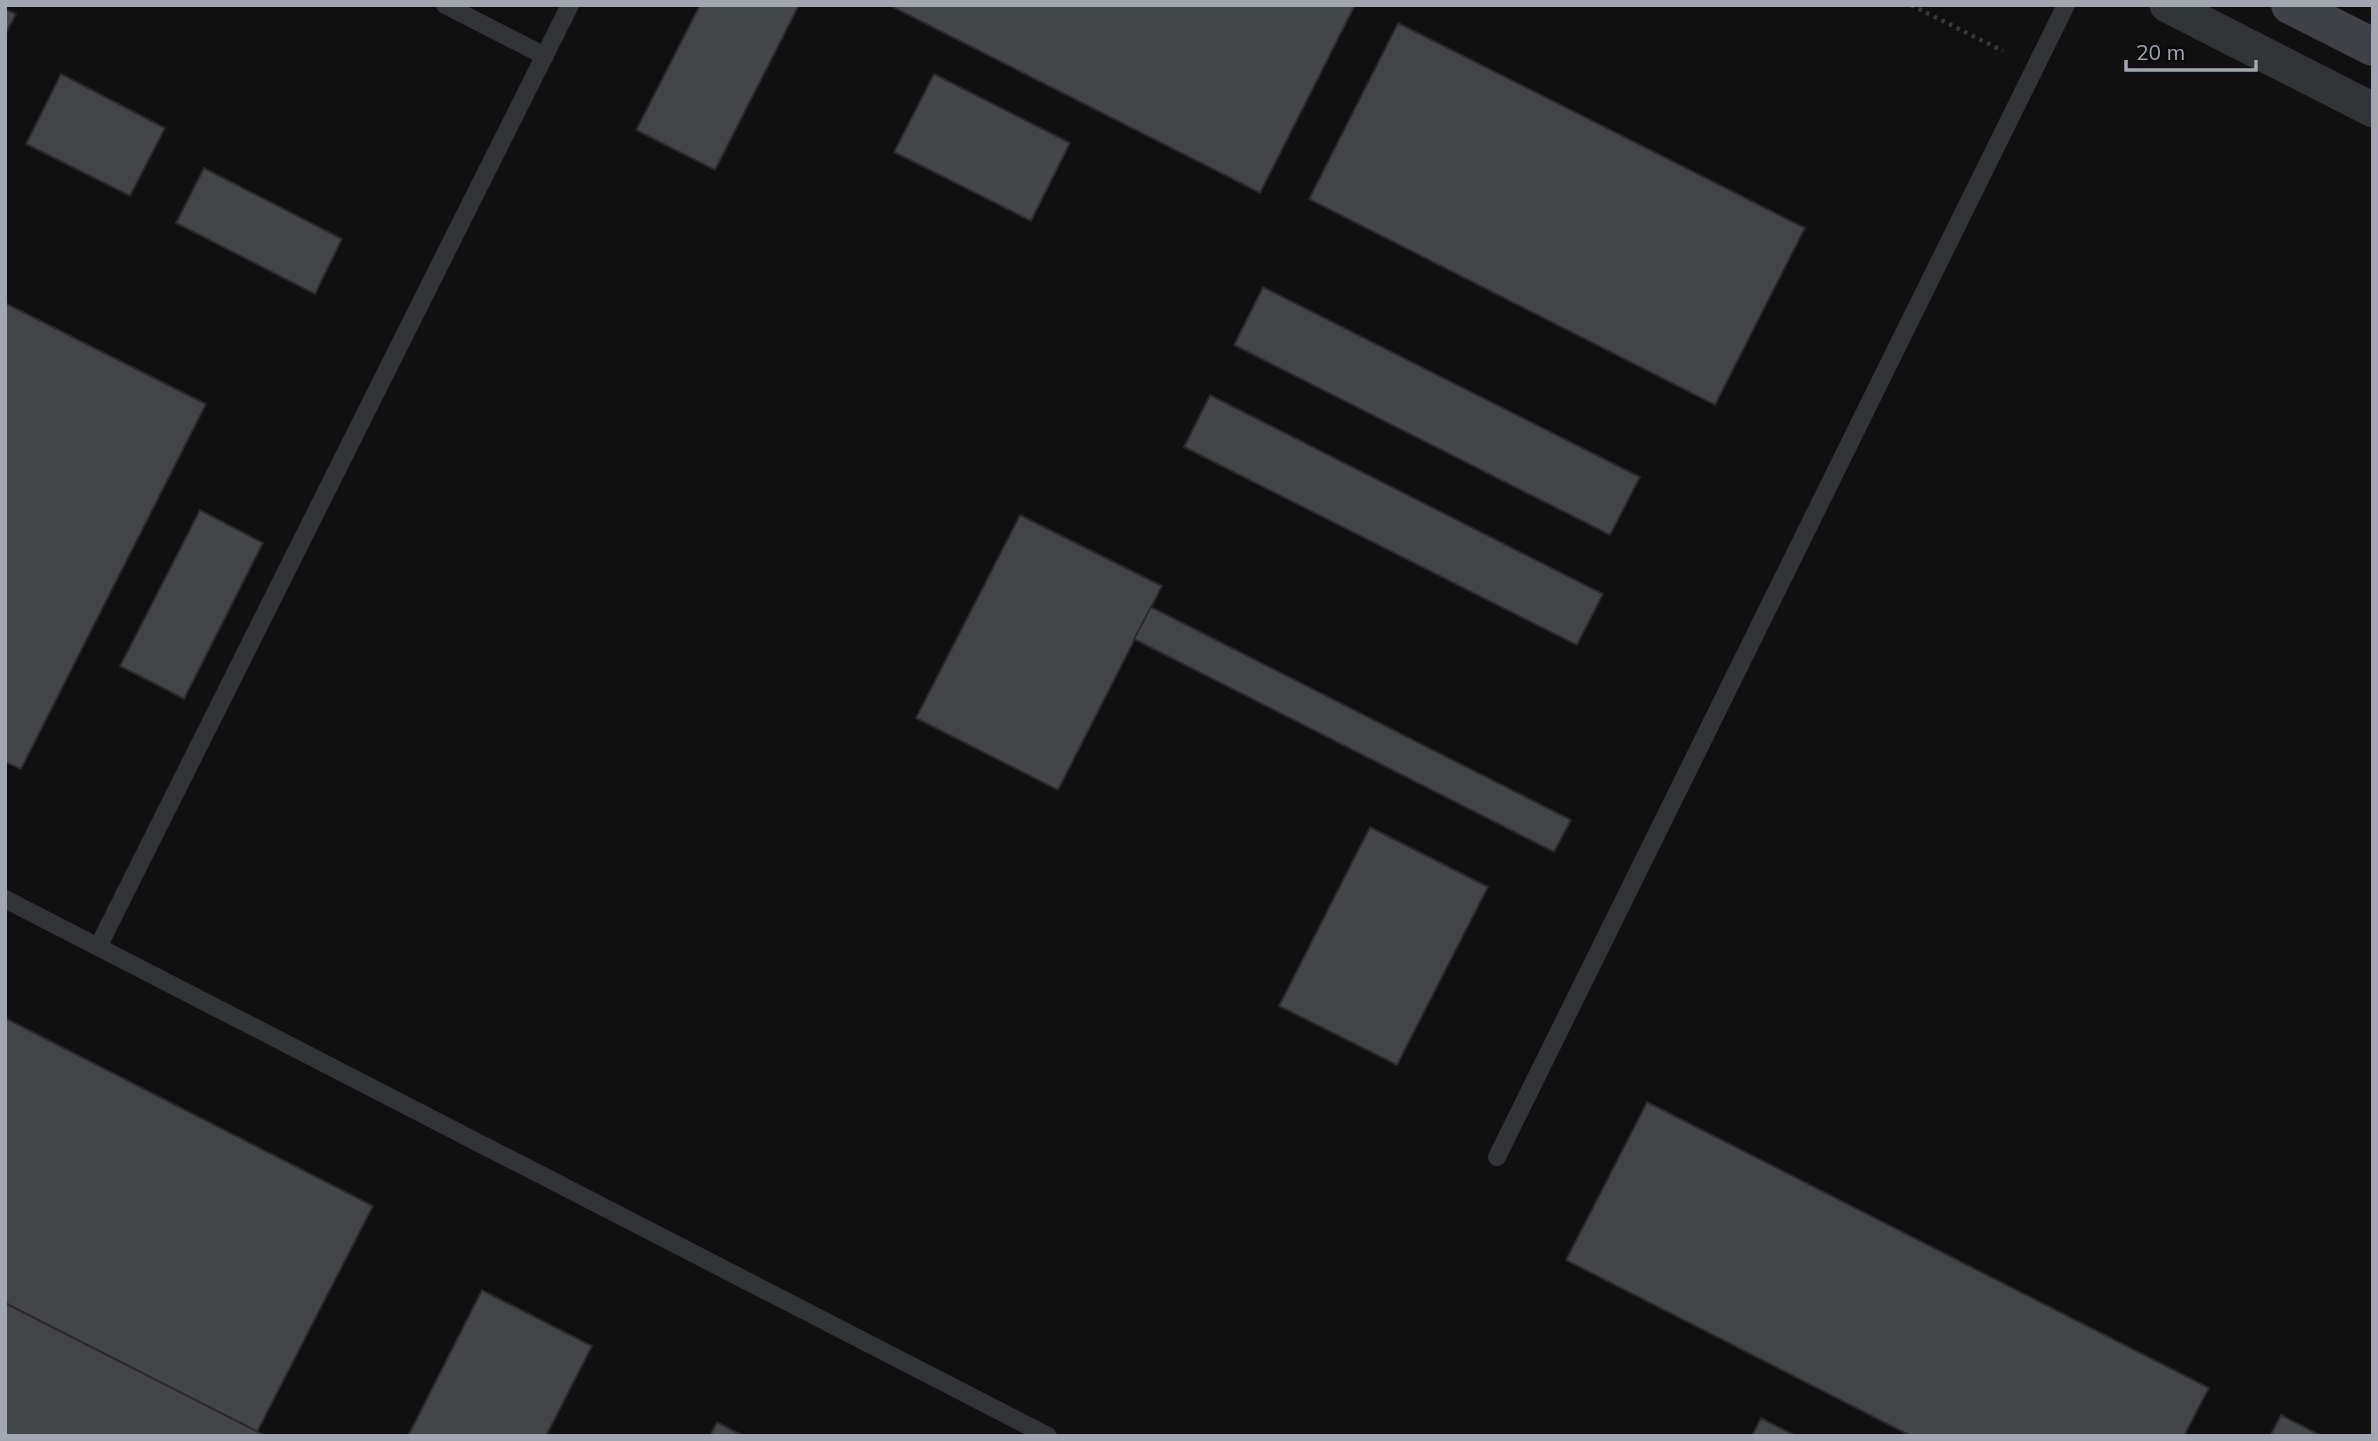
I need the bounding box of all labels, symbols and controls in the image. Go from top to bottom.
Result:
scale bar [2126,28,2256,72]
text: 20 m [2136,39,2185,65]

